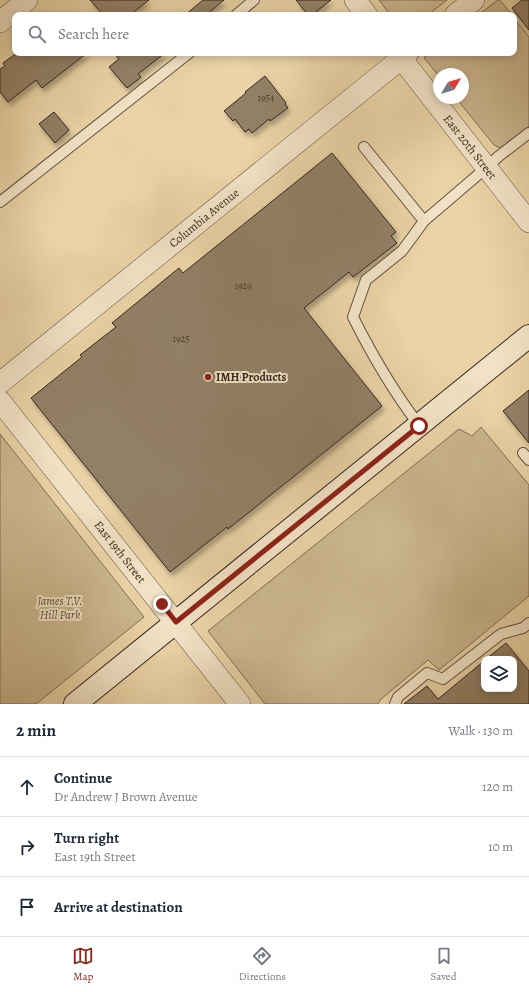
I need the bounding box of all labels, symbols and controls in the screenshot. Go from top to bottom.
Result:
search box [12,12,517,56]
icon: search [26,23,48,45]
text: Search here [58,24,129,44]
north arrow [433,68,469,104]
house number: 1954 [258,91,275,104]
street label: East 20th Street [440,111,500,183]
street label: Columbia Avenue [166,185,242,251]
house number: 1929 [234,279,252,292]
house number: 1925 [172,332,190,345]
place label: IMH Products [216,369,287,385]
marker: IMH Products [203,372,213,382]
route start [410,417,428,435]
street label: East 19th Street [90,517,150,587]
park label: James T.V. Hill Park [36,593,83,623]
route end [153,595,171,613]
map controls [481,656,517,692]
button: layers [481,656,517,692]
text: 2 min [16,719,56,742]
text: Walk · 130 m [448,722,513,739]
text: Continue [54,768,112,788]
icon: ahead [16,776,38,798]
text: 120 m [482,778,513,795]
text: Dr Andrew J Brown Avenue [54,788,198,805]
text: Turn right [54,828,119,848]
icon: right [16,836,38,858]
text: 10 m [488,838,513,855]
text: East 19th Street [54,848,136,865]
icon: arrive [16,896,38,918]
text: Arrive at destination [54,897,183,917]
tab: Map [72,945,94,984]
tab: Directions [239,945,286,984]
tab: Saved [431,945,457,984]

